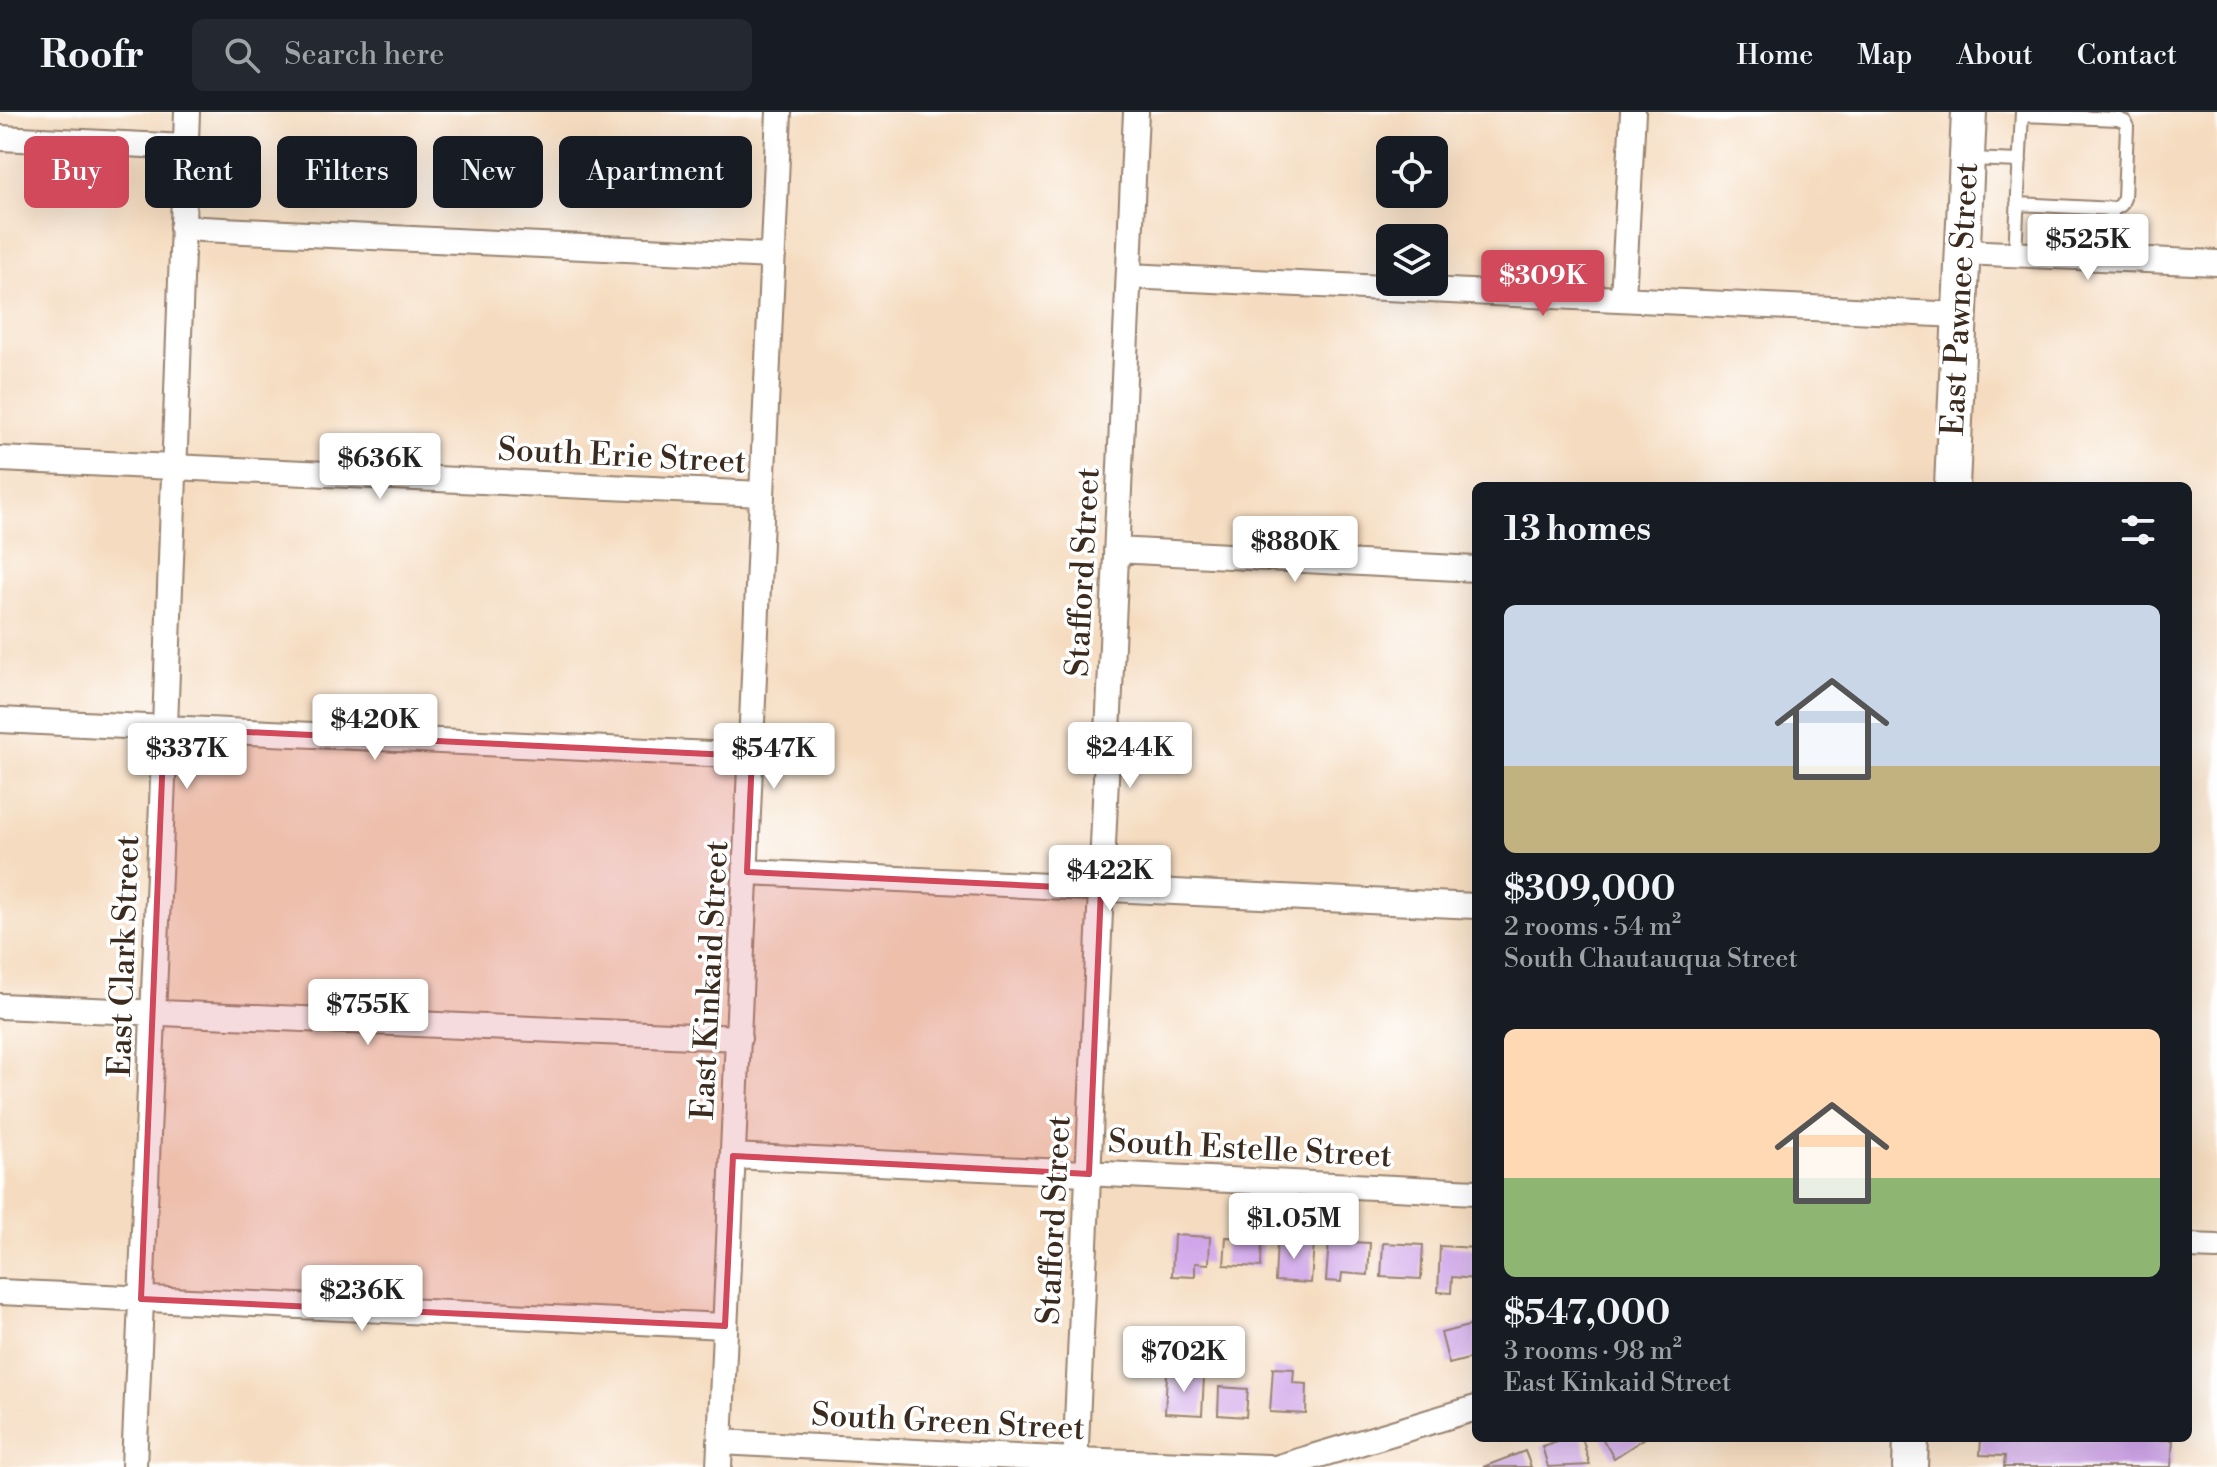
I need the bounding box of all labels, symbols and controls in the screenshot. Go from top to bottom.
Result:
search box [192,19,752,91]
text: Roofr [40,32,144,79]
icon: search [220,33,264,77]
text: Search here [284,36,444,74]
text: Home [1737,38,1813,73]
text: Map [1857,38,1912,73]
text: About [1956,38,2033,73]
text: Contact [2077,38,2177,73]
chip: Buy [24,136,129,208]
chip: Rent [145,136,261,208]
chip: Filters [277,136,417,208]
chip: New [433,136,543,208]
chip: Apartment [559,136,752,208]
map controls [1376,136,1448,296]
button: locate [1376,136,1448,208]
street label: East Pawnee Street [1933,161,1987,437]
pin: $525K [2032,214,2144,282]
button: layers [1376,224,1448,296]
text: $525K [2045,224,2131,256]
pin: $309K [1487,250,1599,318]
text: $309K [1499,260,1587,292]
street label: South Erie Street [497,430,747,482]
pin: $636K [324,433,436,501]
text: $636K [338,443,422,475]
street label: Stafford Street [1058,466,1108,678]
icon: filters [2116,508,2160,552]
text: 13 homes [1504,509,1651,551]
pin: $880K [1239,516,1351,584]
text: $880K [1251,526,1339,558]
icon: home [1760,657,1904,801]
pin: $420K [319,694,431,762]
text: $420K [330,704,420,736]
pin: $244K [1074,722,1186,790]
pin: $337K [131,723,243,791]
pin: $547K [718,723,830,791]
text: $244K [1086,732,1174,764]
text: $337K [146,733,228,765]
text: $547K [732,733,816,765]
street label: East Clark Street [100,834,148,1078]
street label: East Kinkaid Street [683,839,737,1121]
pin: $422K [1054,845,1166,913]
text: $422K [1067,855,1153,887]
text: $309,000 [1504,869,1675,911]
text: 2 rooms · 54 m² [1504,911,1681,943]
text: South Chautauqua Street [1504,943,1798,975]
pin: $755K [312,979,424,1047]
text: $755K [326,989,410,1021]
icon: home [1760,1081,1904,1225]
street label: Stafford Street [1029,1114,1079,1326]
street label: South Estelle Street [1107,1122,1393,1176]
pin: $1.05M [1229,1193,1359,1261]
text: $1.05M [1247,1203,1341,1235]
pin: $236K [306,1265,418,1333]
text: $236K [320,1275,404,1307]
text: $547,000 [1504,1293,1670,1335]
pin: $702K [1128,1326,1240,1394]
text: 3 rooms · 98 m² [1504,1335,1682,1367]
text: $702K [1141,1336,1227,1368]
text: East Kinkaid Street [1504,1367,1731,1399]
street label: South Green Street [810,1395,1086,1449]

